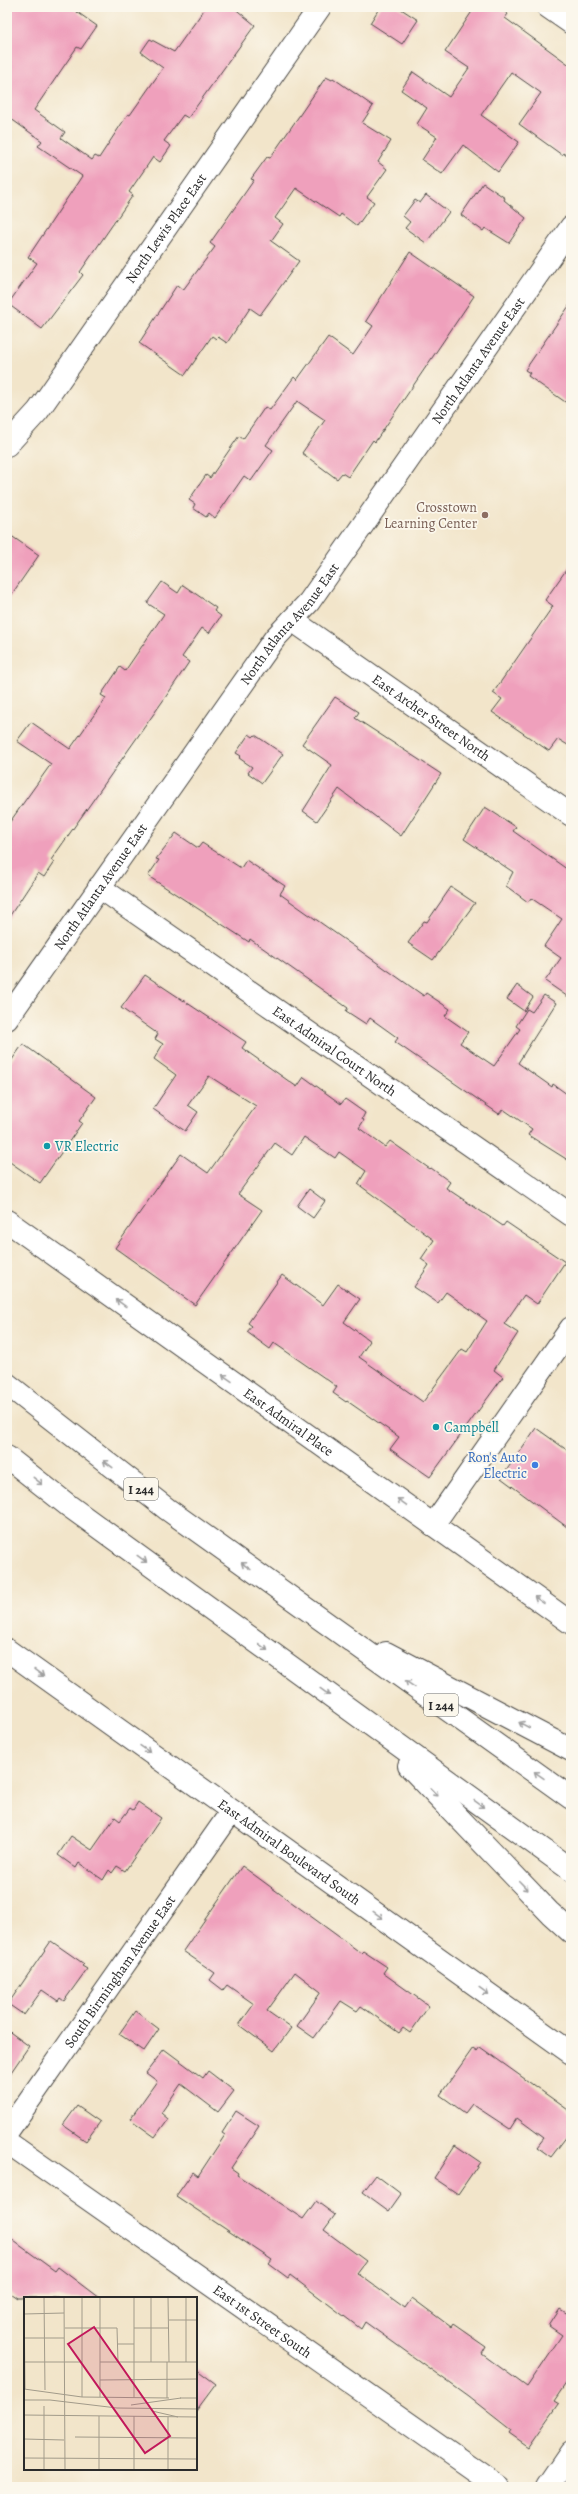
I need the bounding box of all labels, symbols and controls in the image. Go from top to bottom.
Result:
street label: North Lewis Place East [121,169,211,287]
street label: North Atlanta Avenue East [427,293,529,428]
place label: Crosstown Learning Center [384,498,478,533]
marker: Crosstown Learning Center [480,510,490,520]
street label: North Atlanta Avenue East [236,559,344,689]
street label: East Archer Street North [368,670,494,766]
street label: North Atlanta Avenue East [49,819,152,954]
street label: East Admiral Court North [269,1002,400,1101]
place label: VR Electric [54,1137,119,1156]
marker: VR Electric [42,1141,52,1151]
one-way arrow [116,1299,127,1307]
one-way arrow [222,1374,233,1382]
street label: East Admiral Place [240,1384,337,1461]
place label: Campbell [444,1418,499,1437]
marker: Campbell [431,1422,441,1432]
place label: Ron's Auto Electric [467,1448,527,1483]
one-way arrow [102,1459,113,1468]
marker: Ron's Auto Electric [530,1460,540,1470]
one-way arrow [32,1477,43,1486]
road number: I 244 [124,1478,158,1500]
one-way arrow [396,1498,407,1506]
one-way arrow [136,1555,147,1563]
one-way arrow [240,1562,251,1570]
one-way arrow [534,1596,545,1605]
one-way arrow [258,1643,269,1651]
one-way arrow [33,1669,44,1677]
one-way arrow [405,1680,416,1688]
one-way arrow [319,1688,330,1696]
road number: I 244 [424,1694,458,1716]
one-way arrow [518,1721,530,1728]
one-way arrow [139,1744,150,1753]
one-way arrow [534,1771,545,1779]
one-way arrow [429,1787,439,1797]
street label: East Admiral Boulevard South [214,1795,365,1910]
one-way arrow [473,1800,484,1809]
one-way arrow [519,1881,529,1891]
street label: South Birmingham Avenue East [60,1891,180,2052]
one-way arrow [372,1911,383,1919]
one-way arrow [478,1987,489,1995]
street label: East 1st Street South [209,2280,316,2363]
inset map [24,2297,197,2470]

